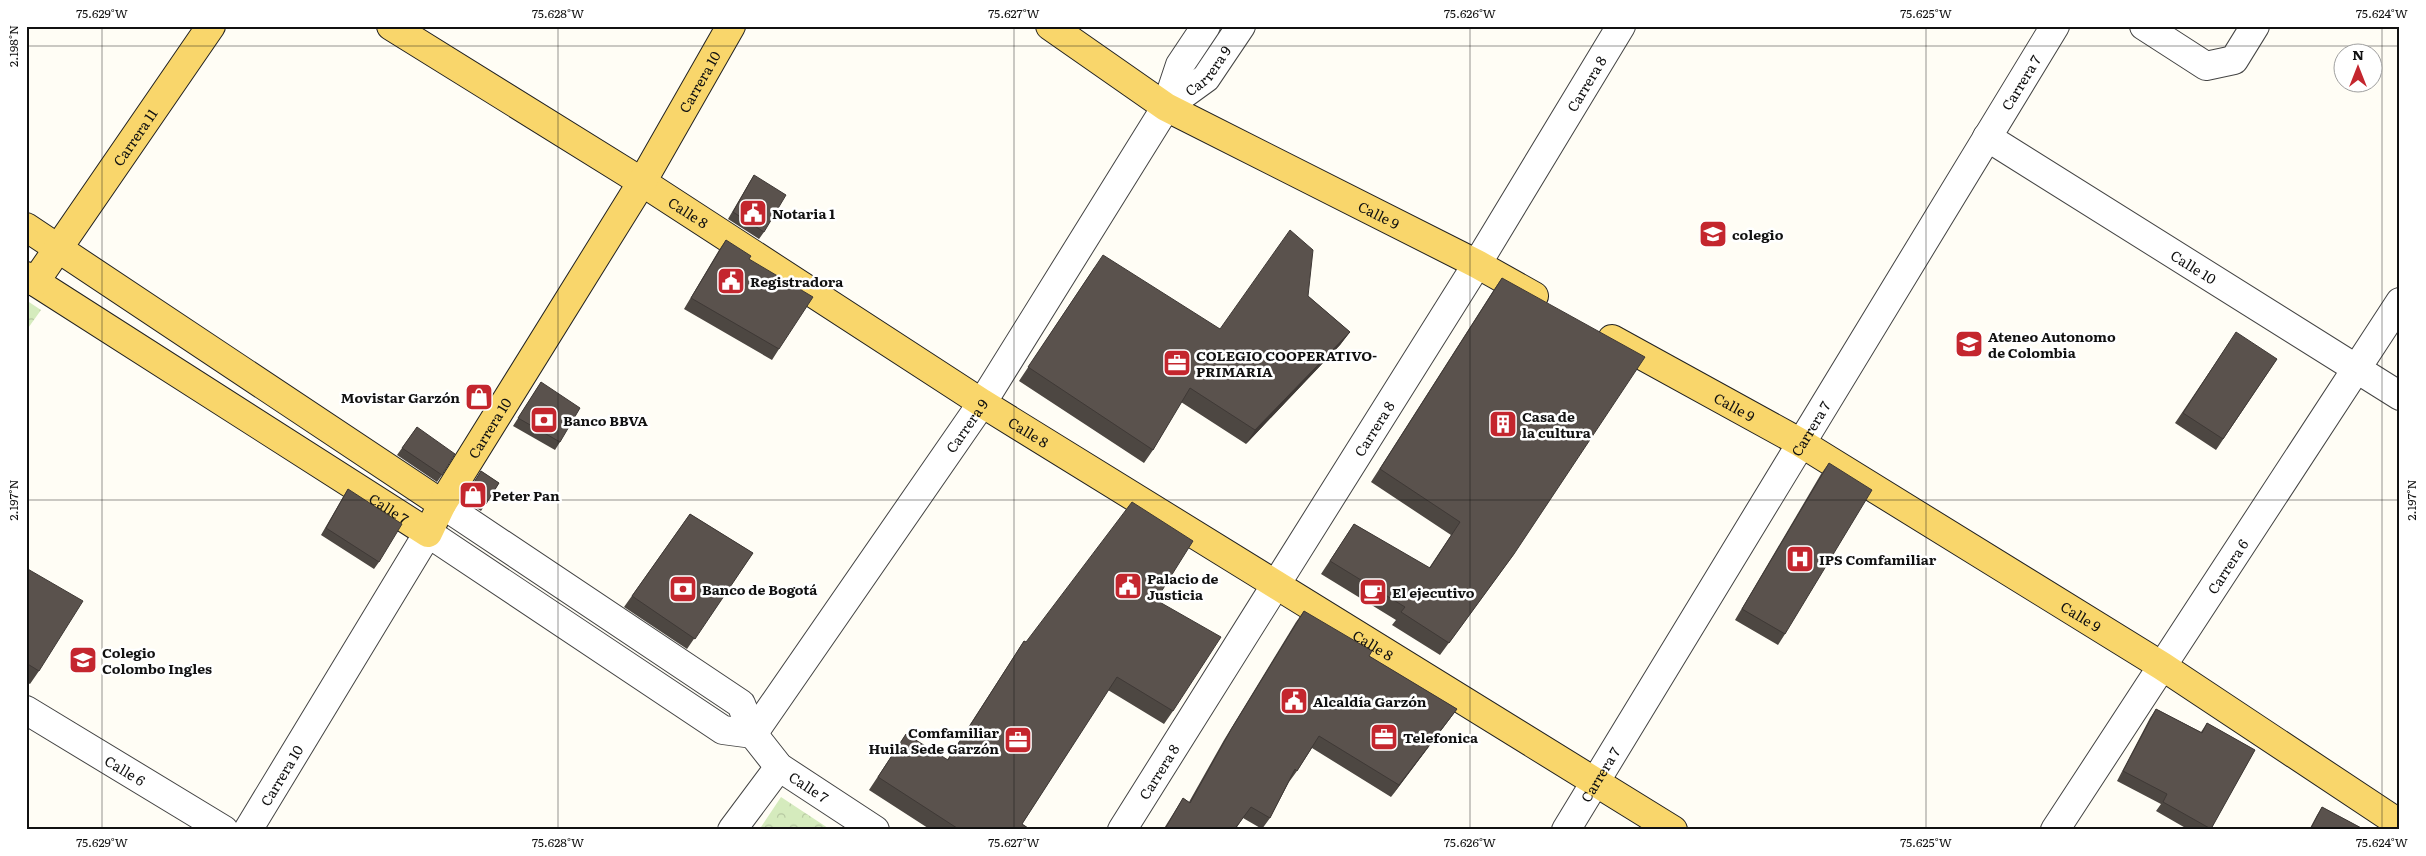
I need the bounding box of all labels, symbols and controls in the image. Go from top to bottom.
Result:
text: 75.629°W [76,4,128,22]
text: 75.628°W [532,4,584,22]
text: 75.627°W [988,4,1040,22]
text: 75.626°W [1444,4,1496,22]
text: 75.625°W [1900,4,1952,22]
text: 75.624°W [2356,4,2408,22]
text: 2.198°N [4,25,22,67]
street label: Carrera 9 [1181,41,1235,100]
north arrow [2334,42,2384,92]
text: N [2352,44,2364,64]
street label: Carrera 10 [674,47,725,116]
street label: Carrera 7 [1996,51,2045,114]
street label: Carrera 8 [1562,52,1611,115]
street label: Carrera 11 [108,104,162,170]
street label: Calle 8 [664,192,713,233]
street label: Calle 9 [1355,196,1403,233]
public building icon: Notaria 1 [738,198,768,228]
place label: Notaria 1 [772,203,835,223]
school or university icon: colegio [1698,219,1728,249]
place label: colegio [1732,224,1784,244]
street label: Calle 10 [2167,245,2220,288]
public building icon: Registradora [716,266,746,296]
place label: Registradora [750,271,844,291]
place label: Ateneo Autonomo de Colombia [1988,326,2116,362]
school or university icon: Ateneo Autonomo de Colombia [1954,329,1984,359]
place label: COLEGIO COOPERATIVO- PRIMARIA [1196,345,1377,381]
office icon: COLEGIO COOPERATIVO- PRIMARIA [1162,348,1192,378]
shop icon: Movistar Garzón [464,382,494,412]
place label: Movistar Garzón [341,387,460,407]
street label: Calle 9 [1711,387,1759,426]
street label: Carrera 10 [463,394,516,462]
street label: Carrera 9 [941,395,992,457]
street label: Carrera 8 [1349,397,1399,460]
street label: Carrera 7 [1786,397,1835,460]
bank icon: Banco BBVA [529,405,559,435]
place label: Casa de la cultura [1522,406,1592,442]
building icon: Casa de la cultura [1488,409,1518,439]
place label: Banco BBVA [563,410,648,430]
street label: Calle 8 [1005,412,1053,452]
text: 2.197°N [4,479,22,521]
text: 2.197°N [2402,479,2420,521]
shop icon: Peter Pan [458,480,488,510]
place label: Peter Pan [492,485,560,505]
street label: Calle 7 [365,488,413,528]
street label: Carrera 6 [2202,535,2253,598]
hospital icon: IPS Comfamiliar [1785,544,1815,574]
place label: IPS Comfamiliar [1819,549,1937,569]
place label: Palacio de Justicia [1147,568,1219,604]
public building icon: Palacio de Justicia [1113,571,1143,601]
bank icon: Banco de Bogotá [668,574,698,604]
cafe icon: El ejecutivo [1358,577,1388,607]
place label: Banco de Bogotá [702,579,818,599]
place label: El ejecutivo [1392,582,1475,602]
street label: Calle 9 [2057,596,2105,636]
street label: Calle 8 [1349,625,1398,665]
place label: Colegio Colombo Ingles [102,642,212,678]
school or university icon: Colegio Colombo Ingles [68,645,98,675]
public building icon: Alcaldía Garzón [1279,686,1309,716]
place label: Alcaldía Garzón [1313,691,1427,711]
place label: Comfamiliar Huila Sede Garzón [869,722,999,758]
office icon: Telefonica [1369,722,1399,752]
office icon: Comfamiliar Huila Sede Garzón [1003,725,1033,755]
place label: Telefonica [1403,727,1479,747]
street label: Carrera 8 [1134,740,1184,803]
street label: Carrera 10 [255,741,307,810]
street label: Carrera 7 [1575,743,1624,806]
street label: Calle 6 [101,750,150,790]
street label: Calle 7 [785,766,833,807]
text: 75.629°W [76,833,128,851]
text: 75.628°W [532,833,584,851]
text: 75.627°W [988,833,1040,851]
text: 75.626°W [1444,833,1496,851]
text: 75.625°W [1900,833,1952,851]
text: 75.624°W [2356,833,2408,851]

